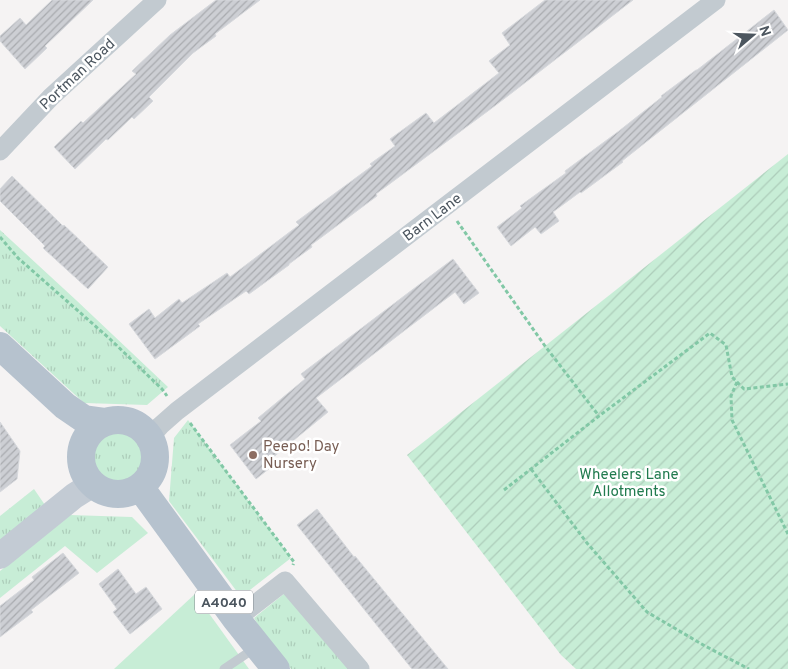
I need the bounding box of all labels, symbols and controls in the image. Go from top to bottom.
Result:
north arrow [728,10,778,60]
text: N [754,24,774,39]
street label: Portman Road [36,35,120,115]
street label: Barn Lane [400,190,466,247]
place label: Peepo! Day Nursery [263,438,340,474]
marker: Peepo! Day Nursery [247,449,259,461]
park label: Wheelers Lane Allotments [579,466,679,502]
road number: A4040 [195,590,253,614]

